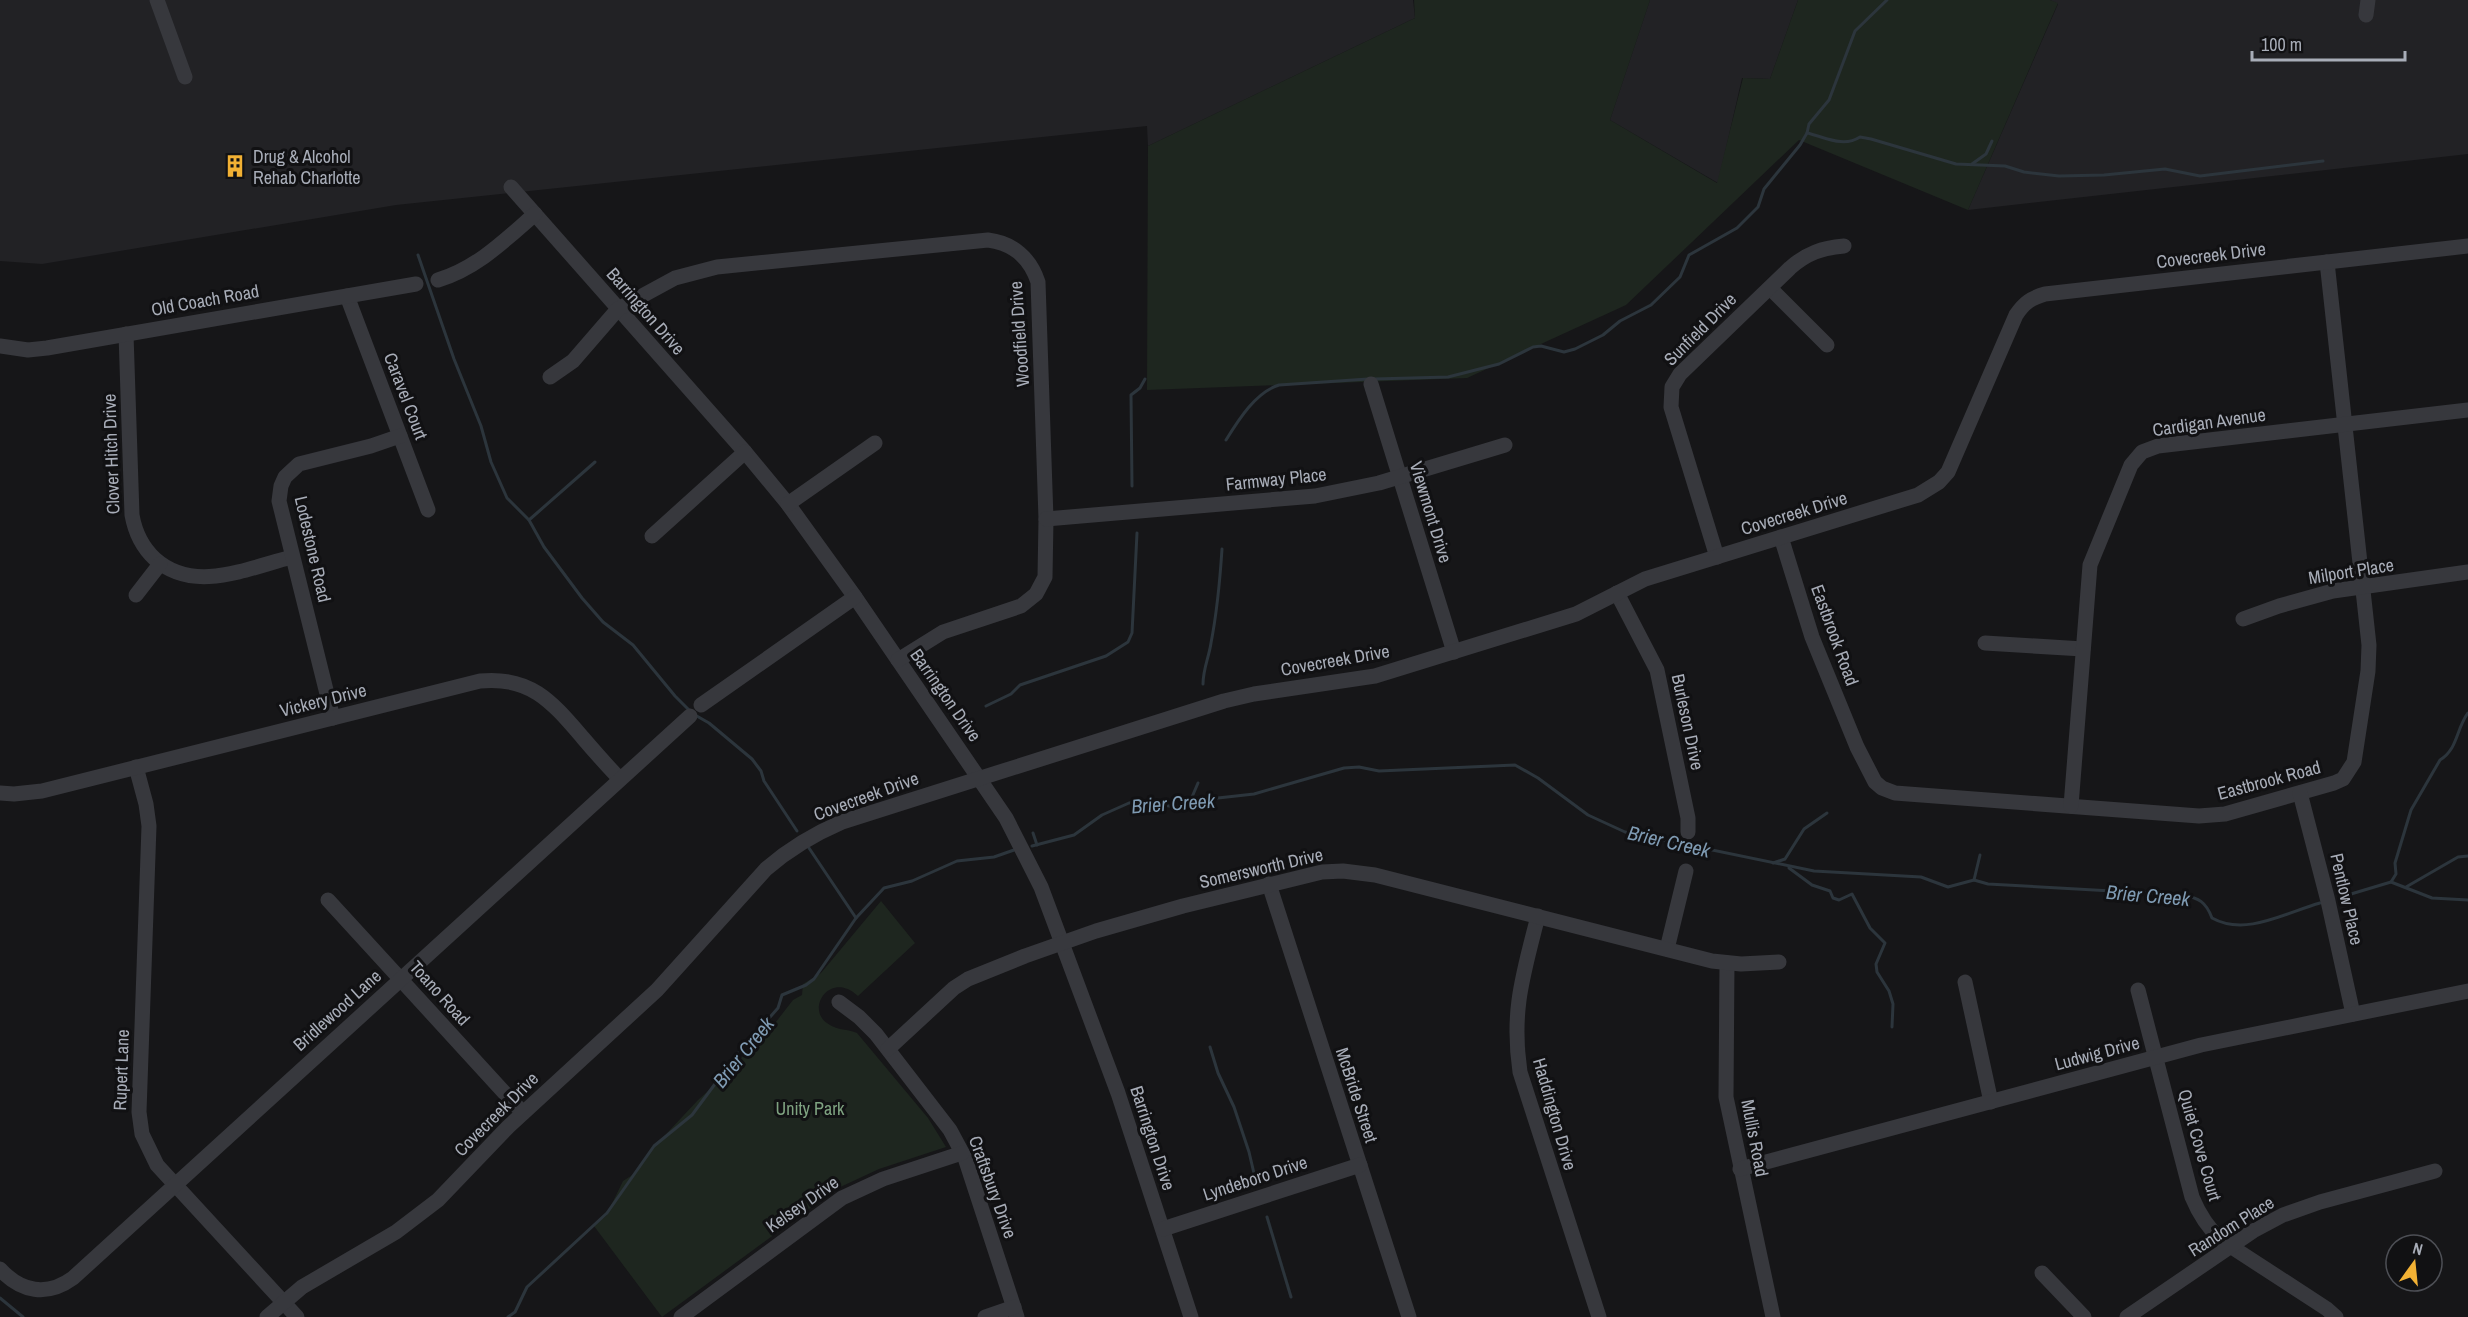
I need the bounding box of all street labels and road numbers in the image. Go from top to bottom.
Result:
street label: Covecreek Drive [2155,236,2267,274]
street label: Barrington Drive [601,262,691,360]
street label: Old Coach Road [149,278,261,322]
street label: Woodfield Drive [1003,280,1035,388]
street label: Sunfield Drive [1658,287,1742,371]
street label: Caravel Court [378,349,434,443]
street label: Clover Hitch Drive [96,393,126,515]
street label: Cardigan Avenue [2151,402,2267,442]
street label: Viewmont Drive [1404,458,1458,566]
street label: Farmway Place [1224,461,1328,497]
street label: Covecreek Drive [1738,485,1850,541]
street label: Lodestone Road [289,493,337,605]
street label: Milport Place [2307,552,2395,590]
street label: Eastbrook Road [1805,581,1865,689]
street label: Covecreek Drive [1279,638,1391,682]
street label: Barrington Drive [905,643,987,747]
street label: Burleson Drive [1666,672,1710,772]
street label: Vickery Drive [277,677,369,723]
street label: Eastbrook Road [2215,754,2323,806]
street label: Covecreek Drive [810,765,922,827]
street label: Somersworth Drive [1197,842,1325,894]
street label: Pentlow Place [2324,851,2370,947]
street label: Toano Road [404,955,476,1031]
street label: Bridlewood Lane [287,964,387,1056]
street label: Rupert Lane [107,1029,135,1111]
street label: Ludwig Drive [2052,1030,2142,1076]
street label: McBride Street [1330,1044,1384,1146]
street label: Haddington Drive [1527,1055,1583,1173]
street label: Covecreek Drive [448,1066,544,1162]
street label: Barrington Drive [1124,1083,1182,1193]
street label: Quiet Cove Court [2172,1086,2228,1204]
street label: Mullis Road [1735,1097,1775,1179]
street label: Craftsbury Drive [963,1132,1023,1242]
street label: Lyndeboro Drive [1200,1149,1310,1207]
street label: Kelsey Drive [761,1170,843,1238]
street label: Random Place [2183,1190,2279,1262]

